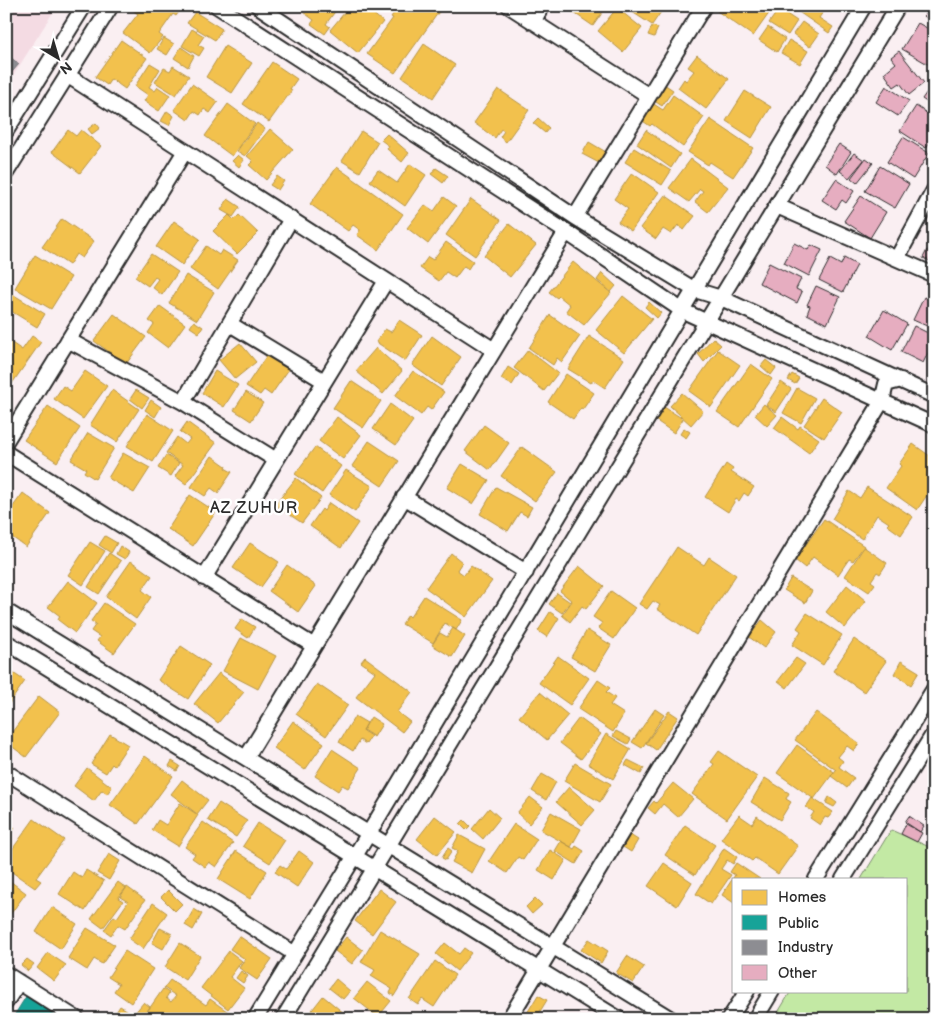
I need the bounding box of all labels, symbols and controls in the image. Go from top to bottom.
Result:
north arrow [32,32,82,82]
text: N [56,58,75,78]
district label: AZ ZUHUR [210,499,298,518]
legend [732,878,908,992]
text: Homes [778,888,827,907]
text: Public [778,914,819,933]
text: Industry [778,938,833,957]
text: Other [778,964,817,983]

